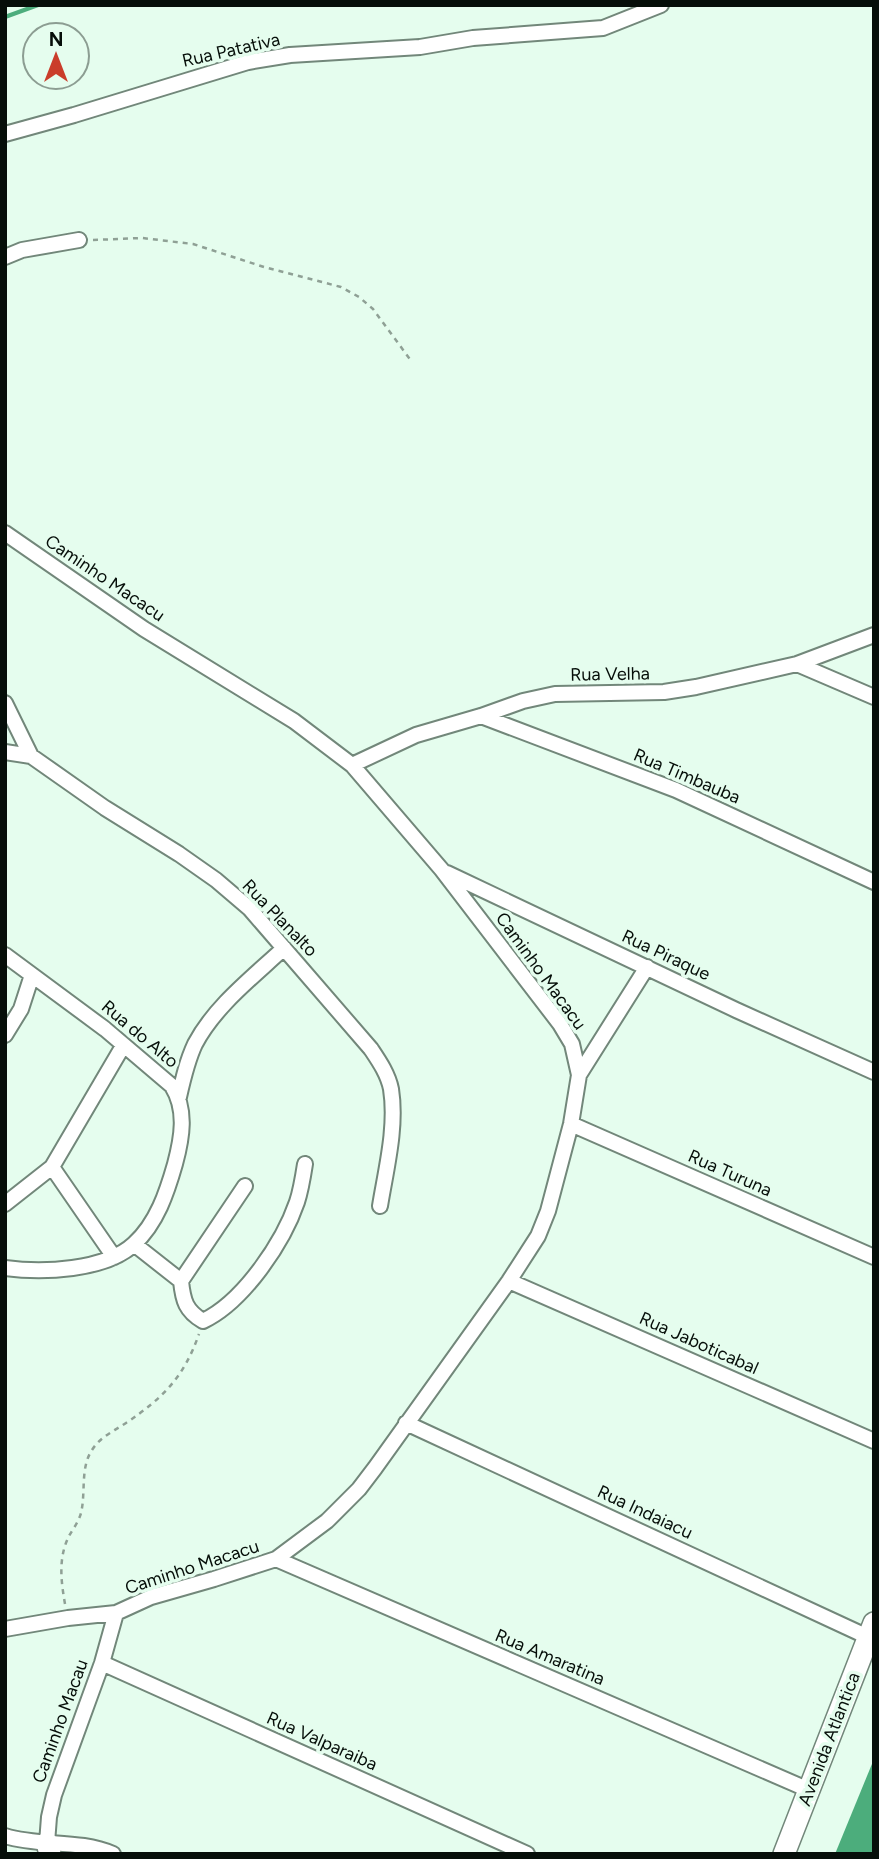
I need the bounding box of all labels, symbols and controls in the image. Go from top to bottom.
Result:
north arrow [21,21,91,91]
text: N [49,28,63,51]
street label: Rua Patativa [180,28,282,72]
street label: Caminho Macacu [41,530,169,626]
street label: Rua Velha [570,662,650,686]
street label: Rua Timbauba [630,744,744,808]
street label: Rua Planalto [238,875,322,961]
street label: Caminho Macacu [491,908,591,1034]
street label: Rua Piraque [618,925,714,985]
street label: Rua do Alto [97,995,183,1073]
street label: Rua Turuna [685,1145,775,1201]
street label: Rua Jaboticabal [636,1307,762,1379]
street label: Rua Indaiacu [594,1480,696,1544]
street label: Caminho Macacu [122,1535,262,1599]
street label: Rua Amaratina [492,1624,608,1690]
street label: Caminho Macau [27,1656,93,1786]
street label: Avenida Atlantica [793,1669,865,1809]
street label: Rua Valparaiba [263,1707,381,1775]

